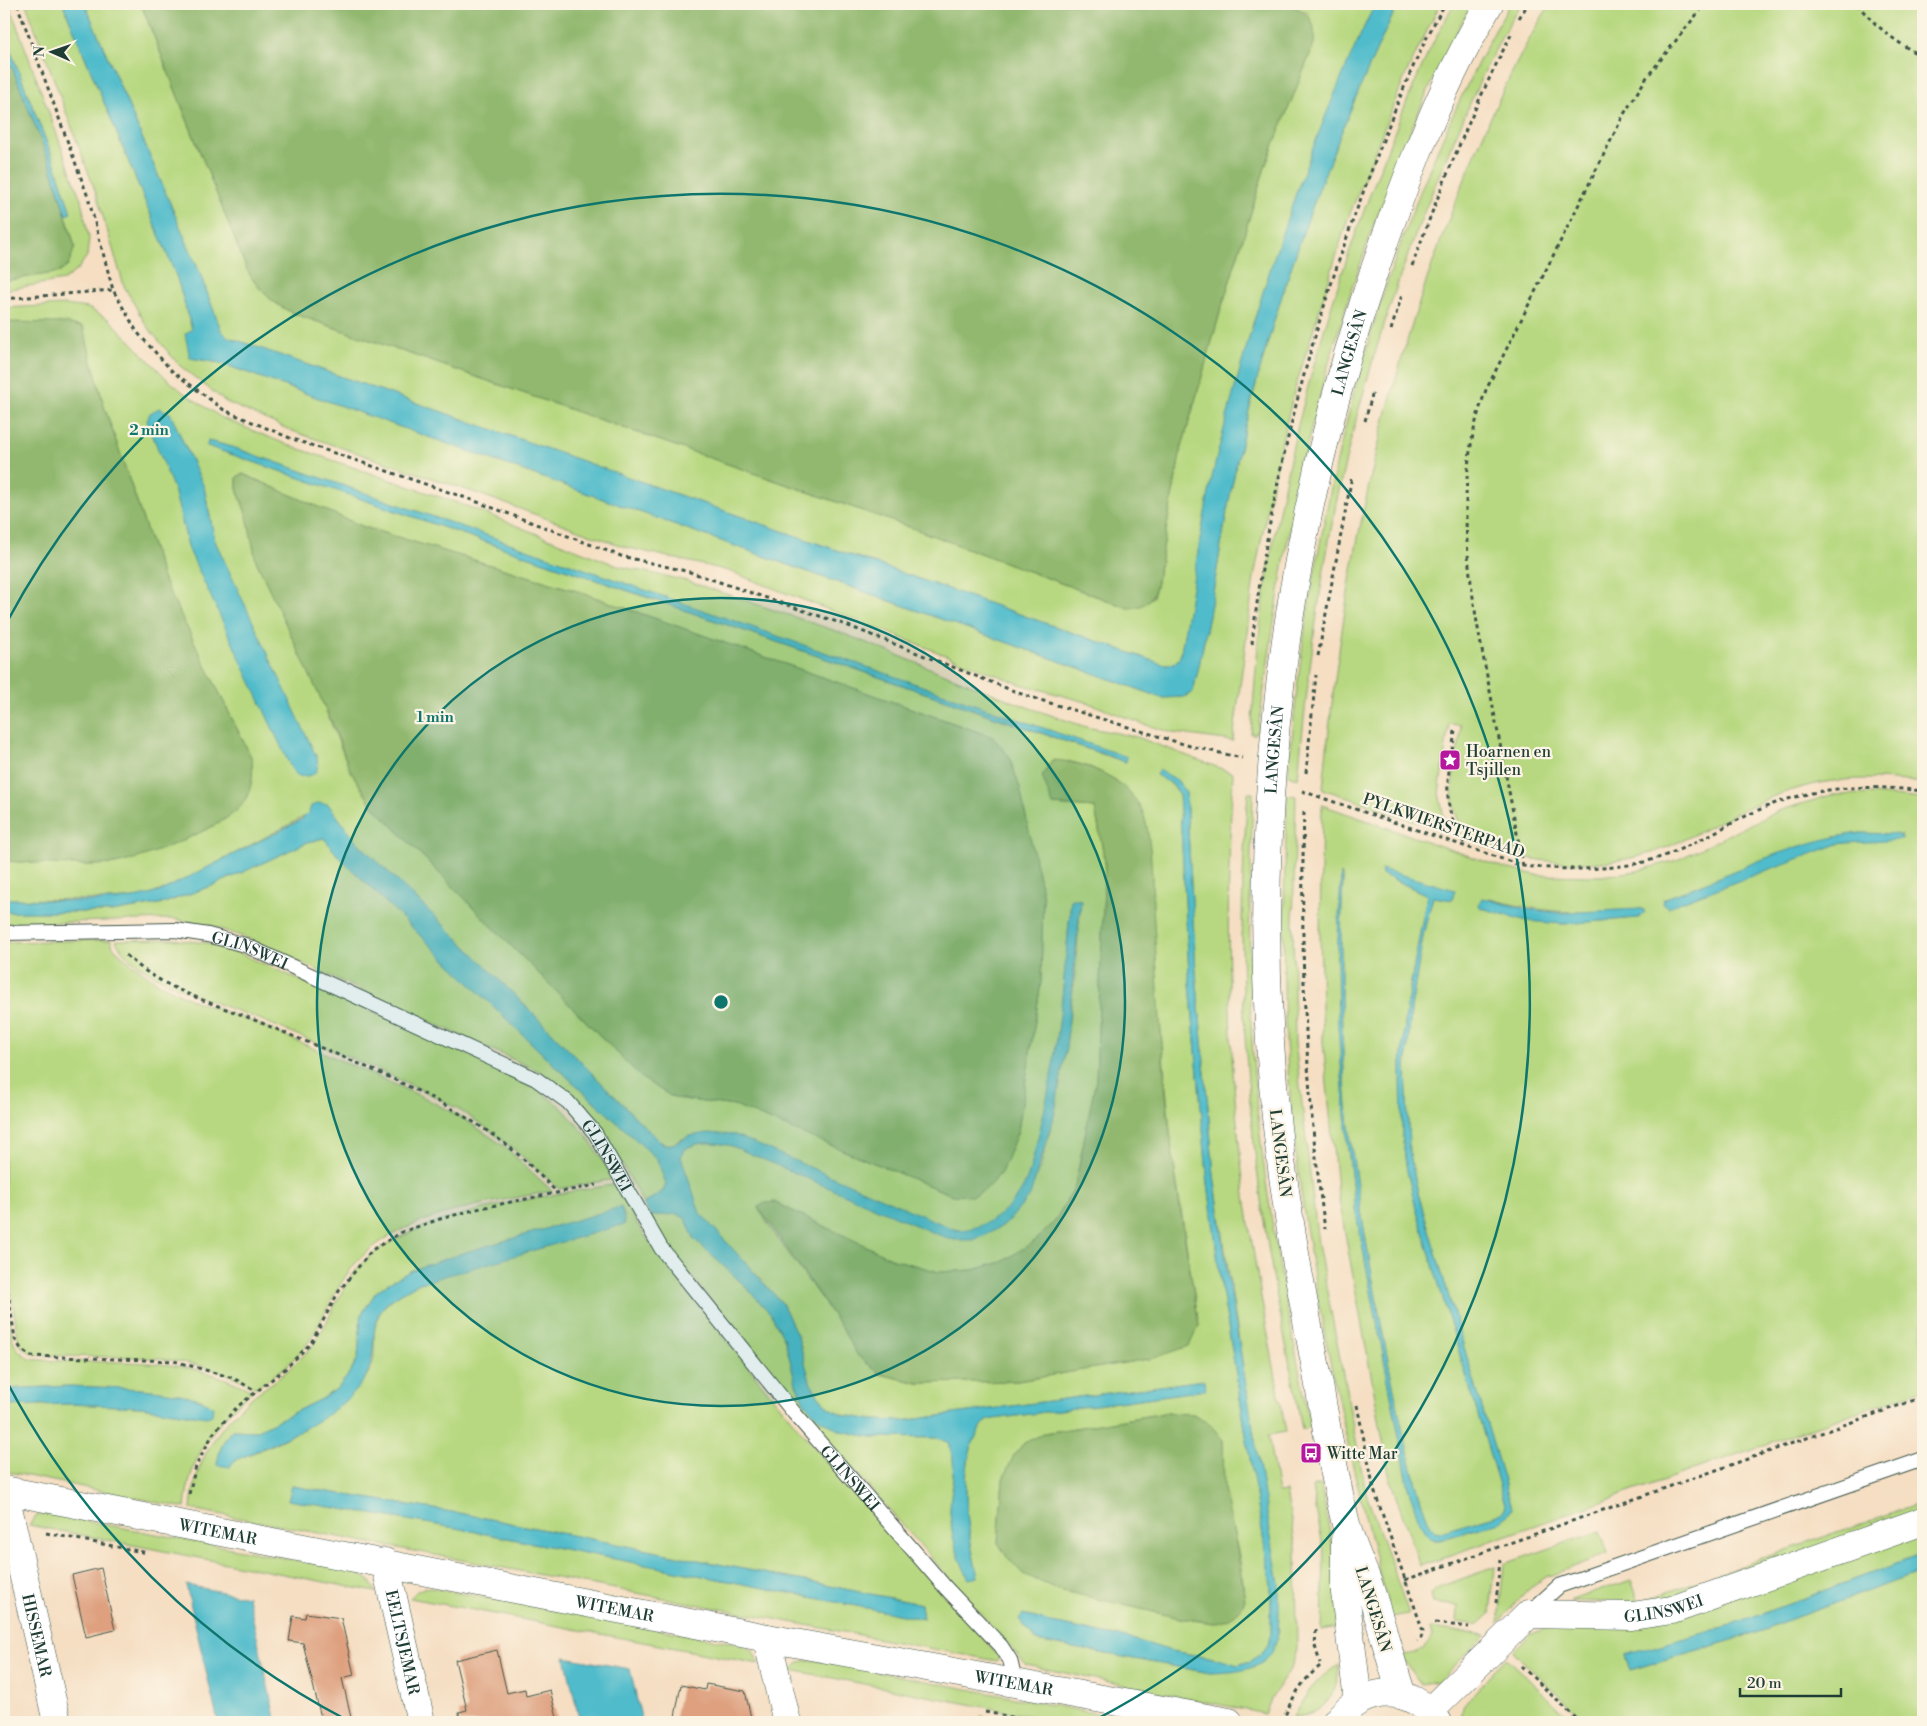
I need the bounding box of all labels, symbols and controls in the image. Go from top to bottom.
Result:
north arrow [28,28,78,78]
text: N [31,46,49,57]
street label: LANGESÂN [1328,307,1372,398]
text: 2 min [129,421,169,440]
street label: LANGESÂN [1261,705,1289,795]
text: 1 min [416,708,454,727]
place label: Hoarnen en Tsjillen [1466,742,1552,780]
place icon: Hoarnen en Tsjillen [1438,748,1462,772]
street label: PYLKWIERSTERPAAD [1360,789,1527,863]
street label: GLINSWEI [209,927,291,975]
centre of rings [712,993,730,1011]
street label: LANGESÂN [1265,1108,1297,1198]
street label: GLINSWEI [577,1116,636,1196]
street label: GLINSWEI [816,1441,884,1516]
bus stop icon: Witte Mar [1299,1441,1323,1465]
place label: Witte Mar [1326,1444,1398,1464]
street label: WITEMAR [176,1515,259,1550]
street label: LANGESÂN [1351,1563,1397,1655]
street label: EELTSJEMAR [381,1588,424,1697]
street label: GLINSWEI [1624,1591,1706,1627]
street label: HISSEMAR [17,1592,56,1680]
street label: WITEMAR [573,1592,656,1627]
scale bar [1740,1666,1841,1698]
street label: WITEMAR [972,1667,1055,1701]
text: 20 m [1747,1674,1782,1693]

